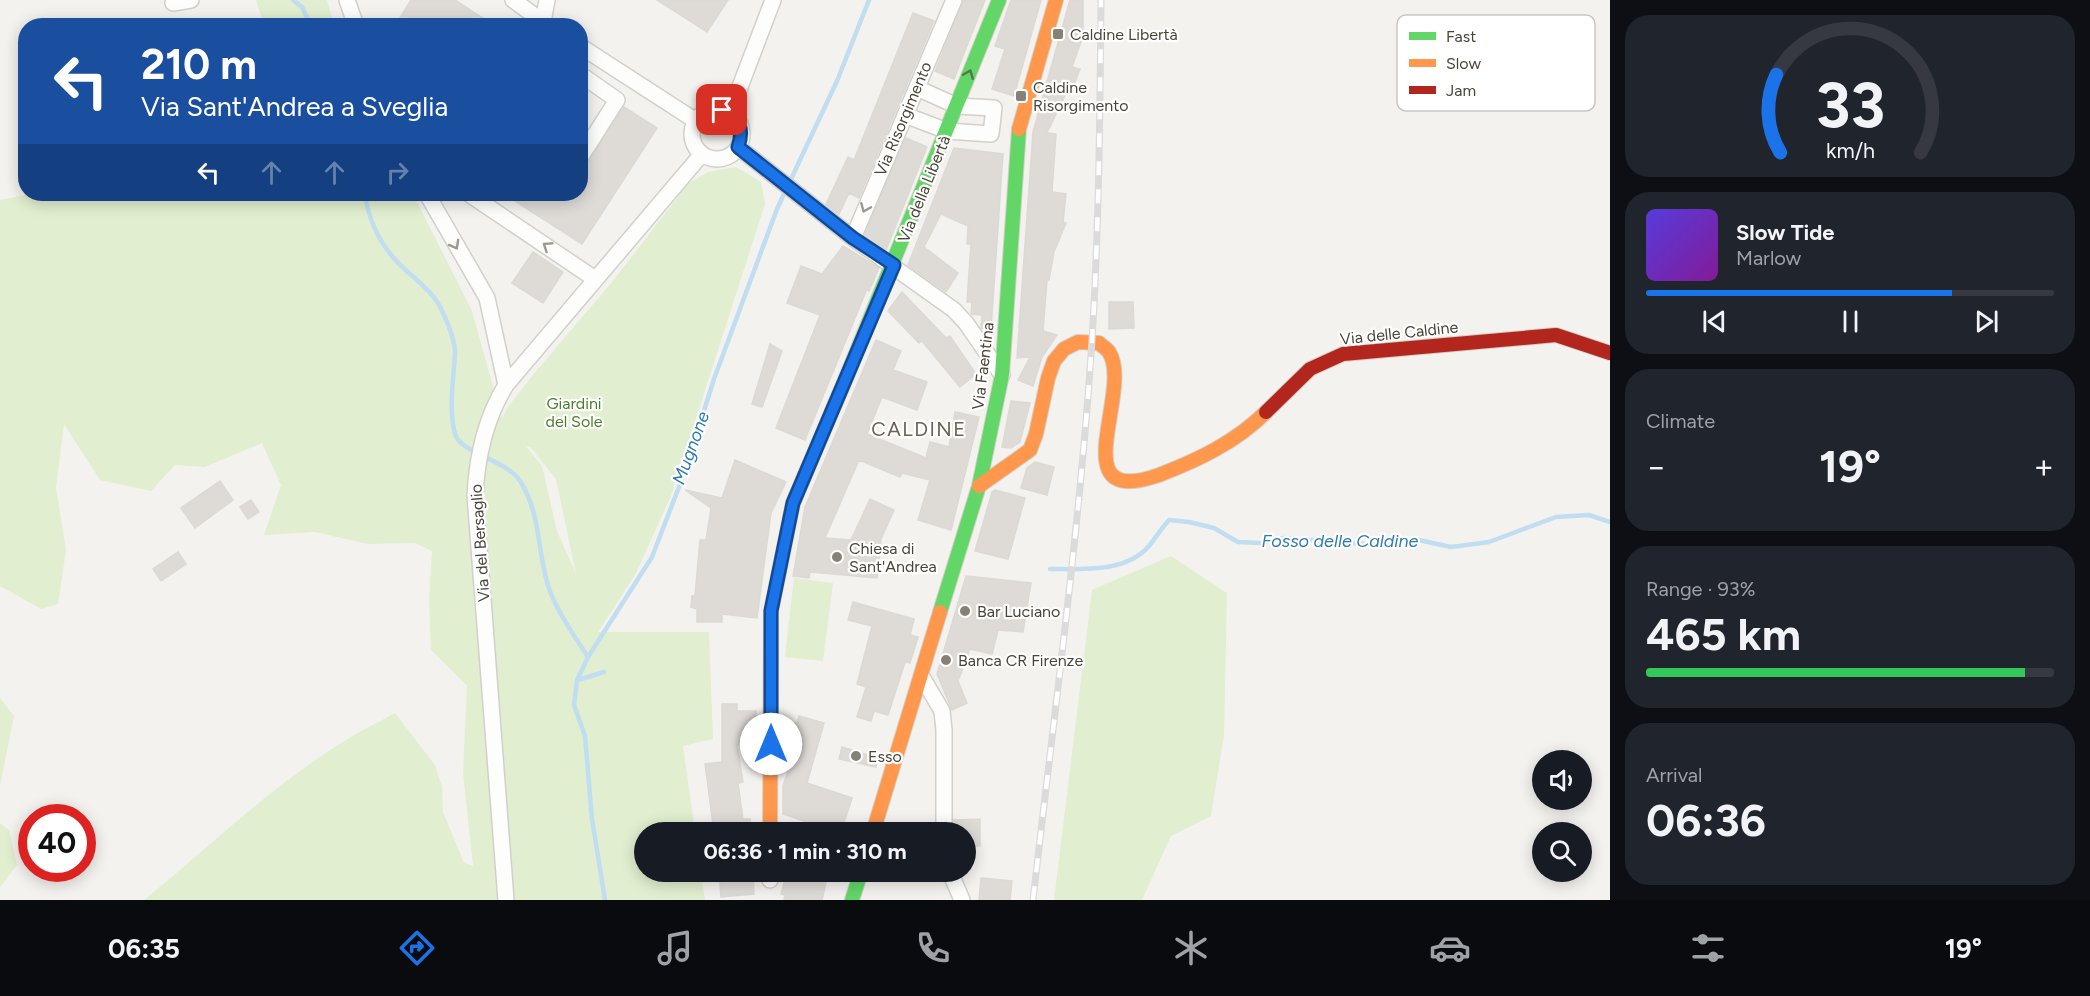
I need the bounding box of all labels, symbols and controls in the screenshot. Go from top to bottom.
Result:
legend [1397,15,1595,111]
place label: Caldine Libertà [1070,25,1178,44]
marker: Caldine Libertà [1051,27,1065,41]
text: Fast [1446,27,1476,46]
text: 210 m [141,39,257,90]
icon: left [42,42,120,120]
text: Slow [1446,54,1481,73]
street label: Via Risorgimento [870,59,936,179]
text: 33 [1815,68,1885,143]
one-way arrow [962,69,974,80]
place label: Caldine Risorgimento [1033,78,1129,115]
text: Jam [1446,81,1476,100]
pin [696,84,747,135]
marker: Caldine Risorgimento [1014,89,1028,103]
text: Via Sant'Andrea a Sveglia [141,90,448,123]
icon: arrive [705,93,738,126]
street label: Via della Libertà [894,133,954,245]
text: km/h [1826,138,1874,163]
icon: left [192,156,225,189]
icon: ahead [255,156,288,189]
icon: ahead [318,156,351,189]
icon: right [381,156,414,189]
one-way arrow [861,202,873,213]
text: Slow Tide [1736,219,1835,246]
one-way arrow [448,239,459,249]
one-way arrow [542,242,553,253]
text: Marlow [1736,246,1801,270]
icon: previous [1698,305,1731,338]
icon: pause [1834,305,1867,338]
icon: next [1970,305,2003,338]
street label: Via delle Caldine [1339,317,1459,349]
street label: Via Faentina [968,321,998,411]
park label: Giardini del Sole [546,394,603,431]
water label: Mugnone [668,408,714,488]
text: Climate [1646,409,1715,433]
district label: CALDINE [871,417,967,441]
text: 19° [1819,439,1881,493]
text: − [1646,447,1667,486]
text: + [2033,447,2054,486]
street label: Via del Bersaglio [466,484,494,602]
water label: Fosso delle Caldine [1262,530,1419,552]
place label: Chiesa di Sant'Andrea [849,539,937,576]
marker: Chiesa di Sant'Andrea [830,550,844,564]
text: Range · 93% [1646,577,1755,601]
place label: Bar Luciano [977,602,1060,621]
marker: Bar Luciano [958,604,972,618]
text: 465 km [1646,607,1801,661]
place label: Banca CR Firenze [958,651,1083,670]
marker: Banca CR Firenze [939,653,953,667]
position arrow [739,712,803,776]
place label: Esso [868,747,902,766]
marker: Esso [849,749,863,763]
map controls [1532,750,1592,882]
button: sound [1532,750,1592,810]
text: Arrival [1646,763,1702,787]
text: 06:36 [1646,793,1766,847]
speed limit sign: 40 [18,804,96,882]
button: search [1532,822,1592,882]
text: 06:36 · 1 min · 310 m [703,838,907,865]
icon: directions [396,927,438,969]
icon: music [654,927,696,969]
icon: phone [912,927,954,969]
icon: climate [1170,927,1212,969]
icon: car [1429,927,1471,969]
icon: filters [1687,927,1729,969]
text: 06:35 [108,932,180,965]
text: 19° [1945,932,1982,965]

